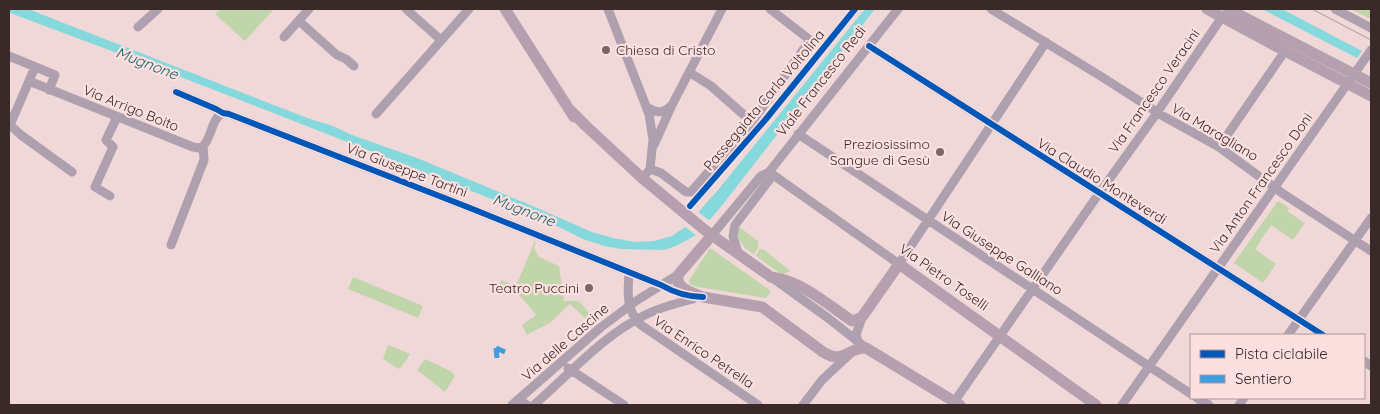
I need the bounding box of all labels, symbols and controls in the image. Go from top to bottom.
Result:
street label: Viale Francesco Redi [772,22,870,140]
street label: Via Francesco Veracini [1104,25,1204,157]
street label: Passeggiata Carla Voltolina [700,26,828,174]
place label: Chiesa di Cristo [616,41,716,59]
water label: Mugnone [113,42,181,84]
marker: Chiesa di Cristo [600,44,612,56]
street label: Via Arrigo Boito [80,81,182,135]
street label: Via Maragliano [1168,99,1262,165]
street label: Via Anton Francesco Doni [1206,109,1316,257]
street label: Via Claudio Monteverdi [1034,134,1170,228]
place label: Preziosissimo Sangue di Gesù [830,135,930,169]
street label: Via Giuseppe Tartini [344,139,470,201]
marker: Preziosissimo Sangue di Gesù [934,146,946,158]
water label: Mugnone [490,189,558,231]
street label: Via Giuseppe Galliano [938,207,1066,299]
street label: Via Pietro Toselli [896,239,992,315]
place label: Teatro Puccini [489,279,579,297]
marker: Teatro Puccini [583,282,595,294]
street label: Via delle Cascine [518,299,612,385]
street label: Via Enrico Petrella [650,312,758,392]
legend [1190,334,1365,399]
text: Pista ciclabile [1235,344,1328,363]
text: Sentiero [1235,369,1292,388]

